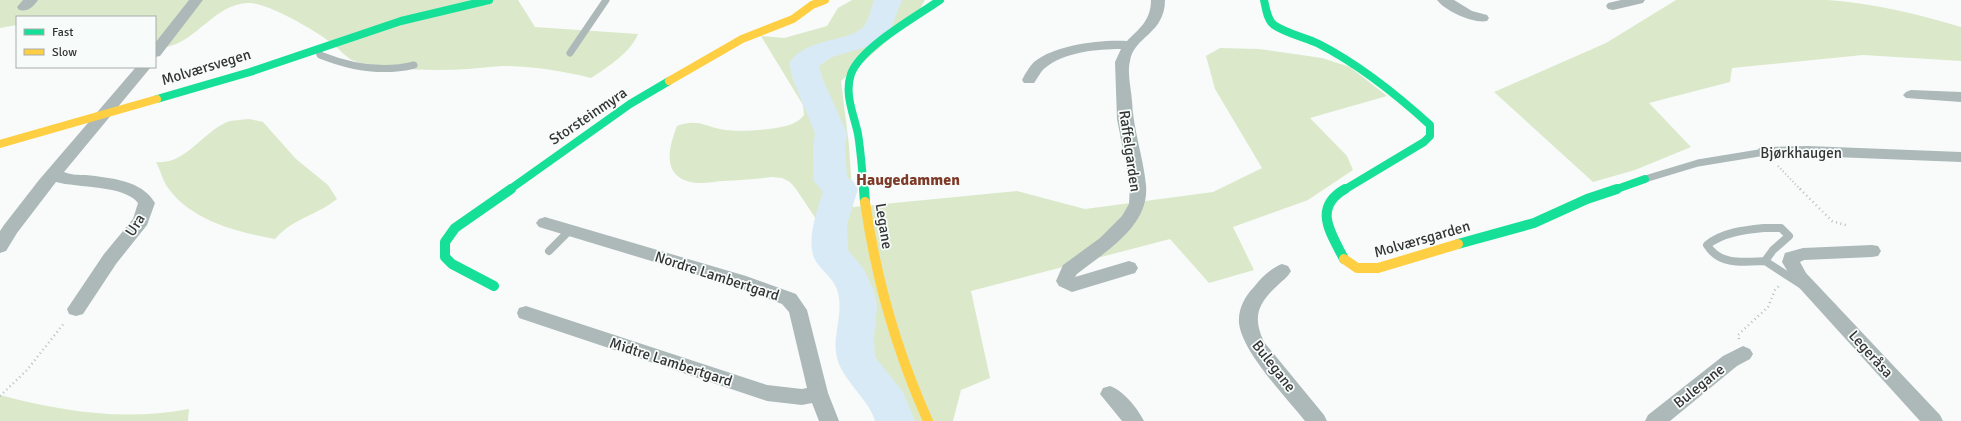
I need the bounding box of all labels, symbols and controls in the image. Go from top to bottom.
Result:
legend [16,16,156,68]
text: Fast [52,25,73,40]
text: Slow [52,45,77,60]
street label: Molværsvegen [159,45,253,89]
street label: Storsteinmyra [546,83,630,149]
street label: Raffelgarden [1115,109,1145,193]
street label: Bjørkhaugen [1760,144,1842,162]
district label: Haugedammen [856,170,960,190]
street label: Legane [871,202,897,250]
street label: Ura [121,210,149,240]
street label: Molværsgarden [1372,217,1472,261]
street label: Nordre Lambertgard [652,247,782,305]
street label: Legeråsa [1845,327,1897,381]
street label: Midtre Lambertgard [607,334,735,390]
street label: Bulegane [1248,337,1300,395]
street label: Bulegane [1670,360,1728,412]

